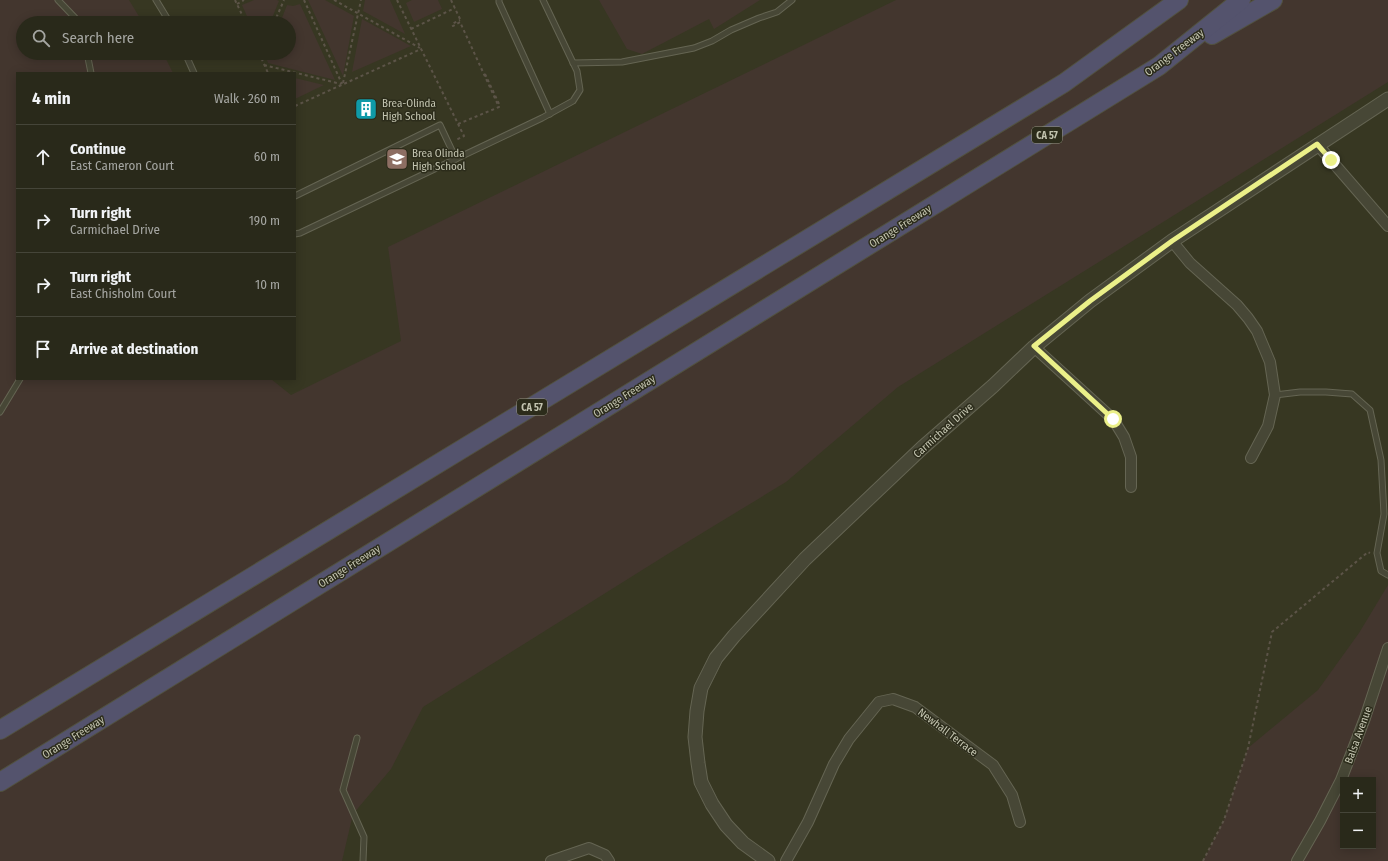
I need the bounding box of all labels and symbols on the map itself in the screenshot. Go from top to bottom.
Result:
street label: Orange Freeway [1142,26,1206,79]
building icon: Brea-Olinda High School [353,96,379,122]
place label: Brea-Olinda High School [382,97,436,123]
road number: CA 57 [1032,127,1062,143]
school or university icon: Brea Olinda High School [384,146,410,172]
place label: Brea Olinda High School [412,147,466,173]
route end [1322,151,1340,169]
street label: Orange Freeway [867,202,934,251]
street label: Orange Freeway [591,372,658,421]
road number: CA 57 [517,399,547,415]
street label: Carmichael Drive [911,400,976,461]
route start [1104,410,1122,428]
street label: Orange Freeway [316,542,383,591]
street label: Balsa Avenue [1342,705,1375,766]
street label: Newhall Terrace [915,706,980,759]
street label: Orange Freeway [40,713,107,762]

